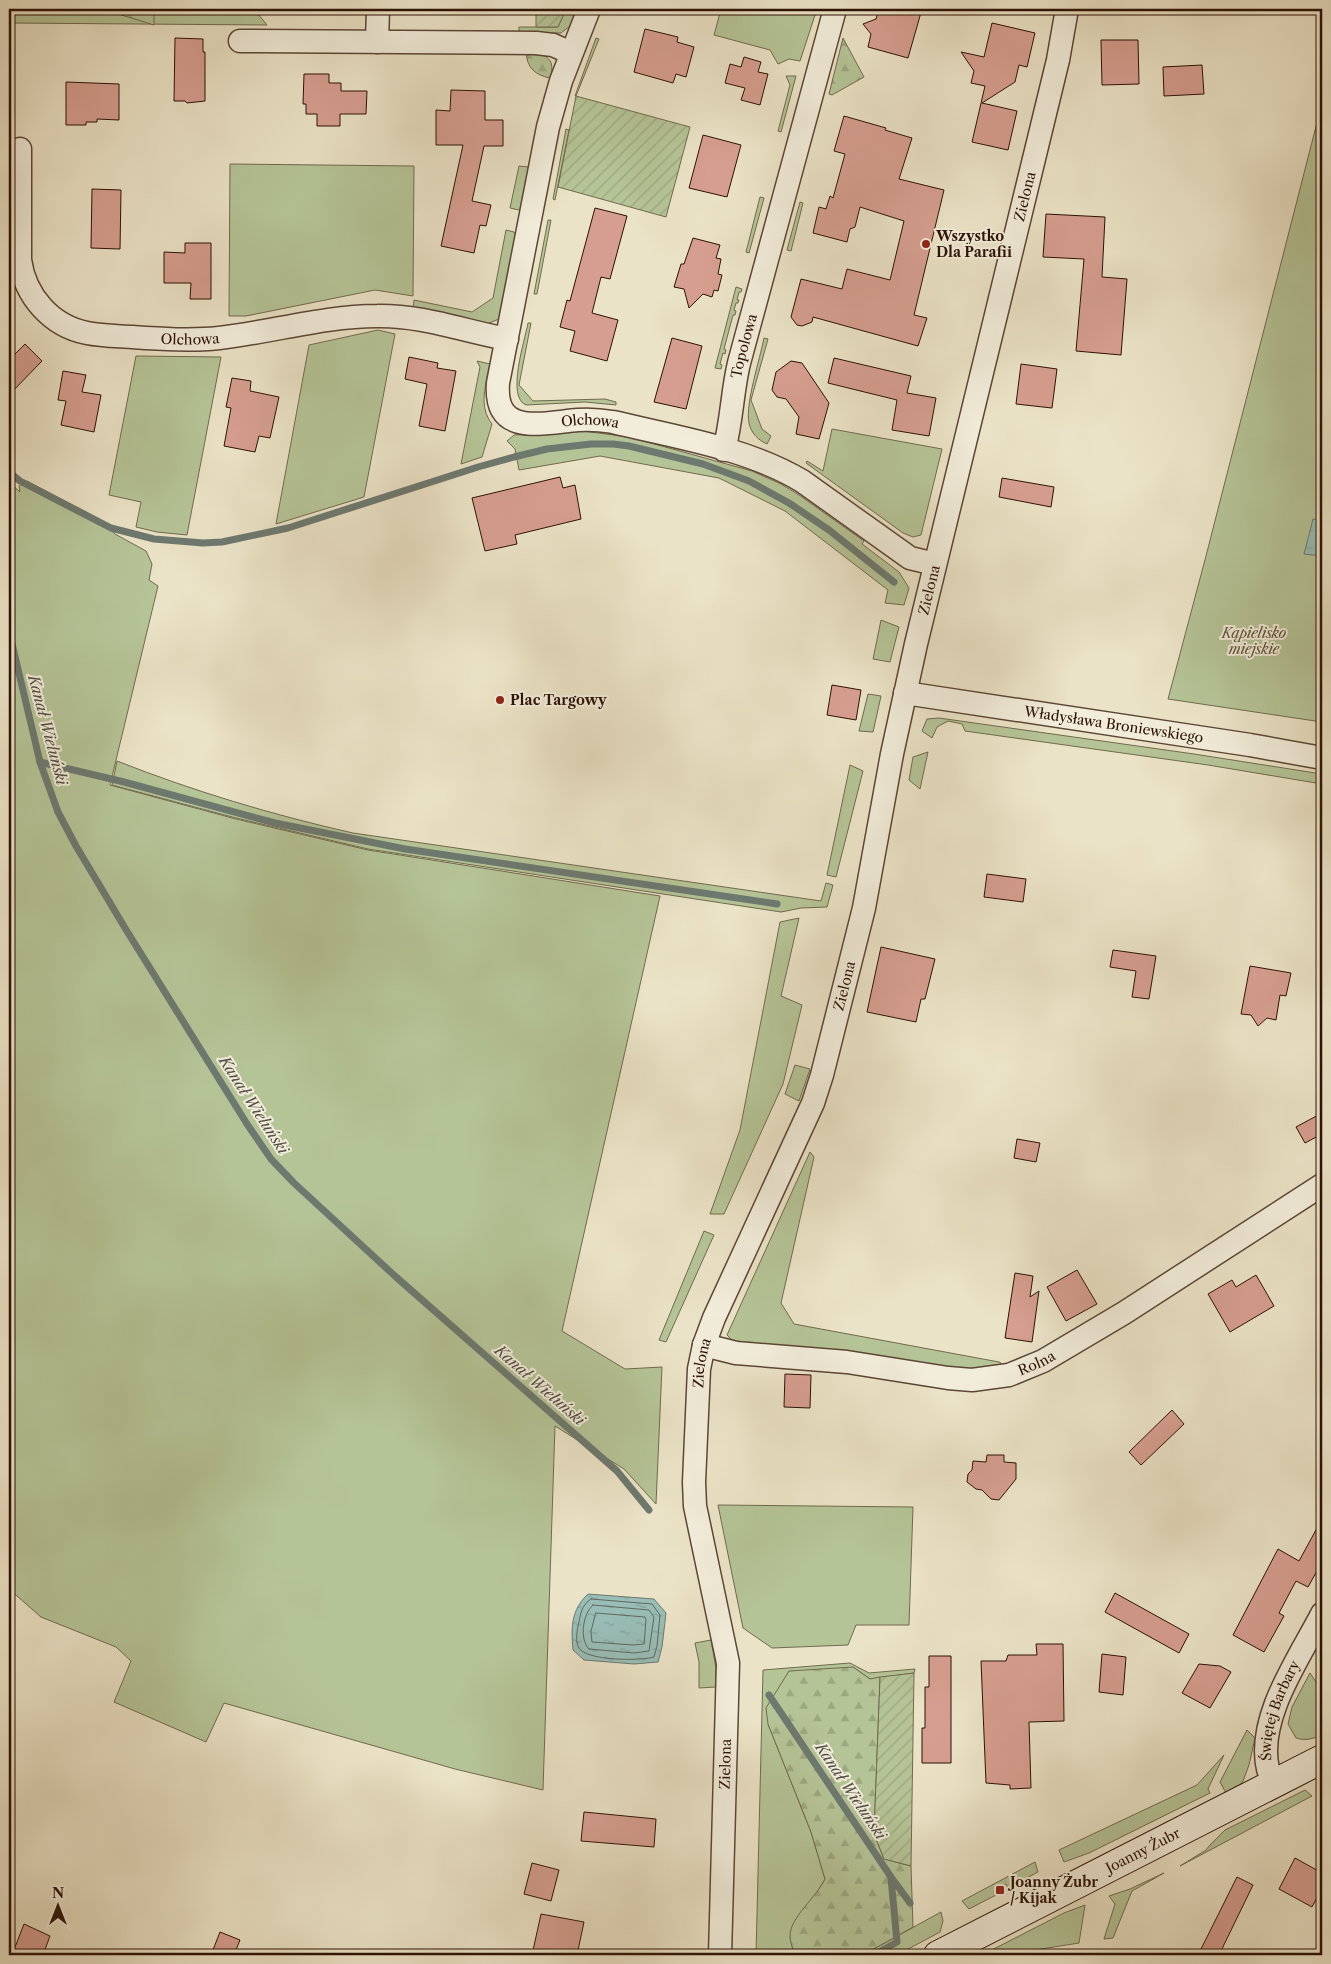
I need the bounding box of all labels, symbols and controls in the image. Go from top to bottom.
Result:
street label: Zielona [1010,169,1040,223]
place label: Wszystko Dla Parafii [935,227,1012,261]
marker: Wszystko Dla Parafii [920,238,932,250]
street label: Topolowa [727,311,761,380]
street label: Olchowa [160,329,221,349]
street label: Olchowa [560,411,622,432]
street label: Zielona [914,563,944,617]
park label: Kąpielisko miejskie [1221,624,1287,658]
water label: Kanał Wieluński [24,672,72,788]
place label: Plac Targowy [510,691,607,709]
marker: Plac Targowy [494,694,506,706]
street label: Władysława Broniewskiego [1022,702,1204,747]
street label: Zielona [830,959,859,1013]
water label: Kanał Wieluński [215,1052,293,1159]
street label: Zielona [689,1335,715,1388]
water label: Kanał Wieluński [490,1340,590,1430]
street label: Rolna [1015,1346,1059,1379]
street label: Świętej Barbary [1256,1657,1304,1762]
street label: Zielona [716,1738,735,1790]
water label: Kanał Wieluński [811,1738,891,1844]
street label: Joanny Żubr [1101,1824,1183,1878]
place label: Joanny Żubr / Kijak [1007,1873,1098,1907]
north arrow [32,1882,82,1932]
text: N [52,1884,64,1902]
marker: Joanny Żubr / Kijak [994,1884,1006,1896]

